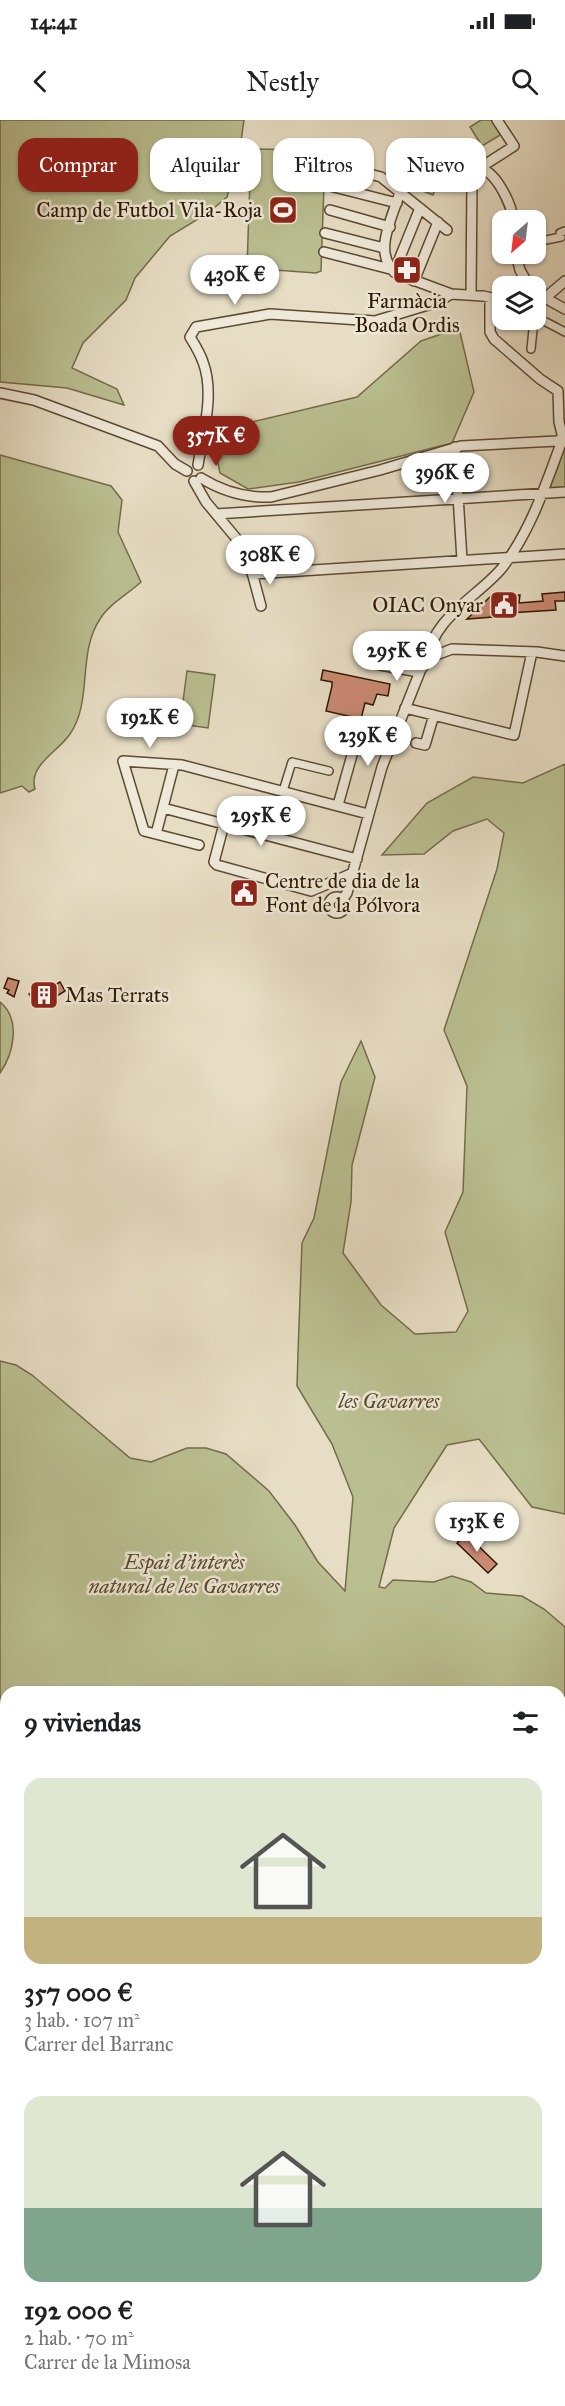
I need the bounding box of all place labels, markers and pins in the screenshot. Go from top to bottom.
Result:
sports icon: Camp de Futbol Vila-Roja [267,194,299,226]
place label: Camp de Futbol Vila-Roja [36,197,262,223]
pharmacy icon: Farmàcia Boada Ordis [391,254,423,286]
pin: 430K € [186,255,284,306]
place label: Farmàcia Boada Ordis [354,288,460,338]
pin: 357K € [167,416,265,467]
pin: 396K € [396,453,494,504]
pin: 308K € [221,535,319,586]
public building icon: OIAC Onyar [488,589,520,621]
place label: OIAC Onyar [372,592,483,618]
pin: 295K € [348,631,446,682]
pin: 192K € [101,698,199,749]
pin: 239K € [319,716,417,767]
pin: 295K € [212,796,310,847]
place label: Centre de dia de la Font de la Pólvora [265,868,420,918]
public building icon: Centre de dia de la Font de la Pólvora [228,877,260,909]
building icon: Mas Terrats [28,979,60,1011]
place label: Mas Terrats [65,982,169,1008]
pin: 153K € [428,1502,526,1553]

